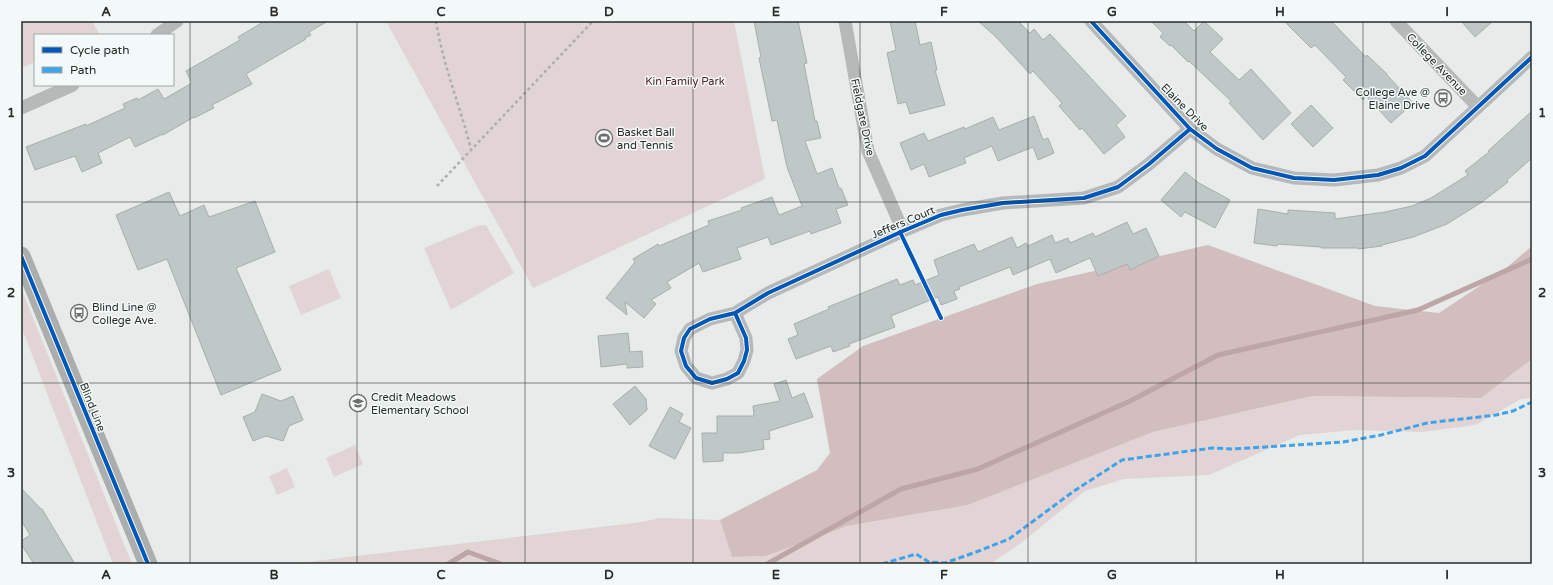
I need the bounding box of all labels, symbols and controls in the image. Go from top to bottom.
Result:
text: A [101,4,111,20]
text: B [269,4,279,20]
text: C [436,4,446,20]
text: D [604,4,614,20]
text: E [772,4,780,20]
text: F [940,4,948,20]
text: G [1107,4,1117,20]
text: H [1275,4,1285,20]
text: I [1445,4,1449,20]
street label: College Avenue [1404,31,1470,98]
legend [34,34,174,86]
text: Cycle path [70,43,129,57]
text: Path [70,63,96,77]
park label: Kin Family Park [645,75,725,88]
street label: Fieldgate Drive [848,77,877,157]
street label: Elaine Drive [1158,81,1211,134]
place label: College Ave @ Elaine Drive [1356,86,1430,112]
bus stop icon: College Ave @ Elaine Drive [1433,88,1453,108]
text: 1 [7,105,15,121]
text: 1 [1538,105,1546,121]
place label: Basket Ball and Tennis [617,126,675,152]
sports icon: Basket Ball and Tennis [594,128,614,148]
street label: Jeffers Court [870,203,937,242]
text: 2 [7,285,15,301]
text: 2 [1538,285,1546,301]
place label: Blind Line @ College Ave. [92,301,157,327]
bus stop icon: Blind Line @ College Ave. [69,303,89,323]
street label: Blind Line [77,381,108,434]
place label: Credit Meadows Elementary School [371,391,469,417]
school or university icon: Credit Meadows Elementary School [348,393,368,413]
text: 3 [7,465,15,481]
text: 3 [1538,465,1546,481]
text: A [101,567,111,583]
text: B [269,567,279,583]
text: C [436,567,446,583]
text: D [604,567,614,583]
text: E [772,567,780,583]
text: F [940,567,948,583]
text: G [1107,567,1117,583]
text: H [1275,567,1285,583]
text: I [1445,567,1449,583]

